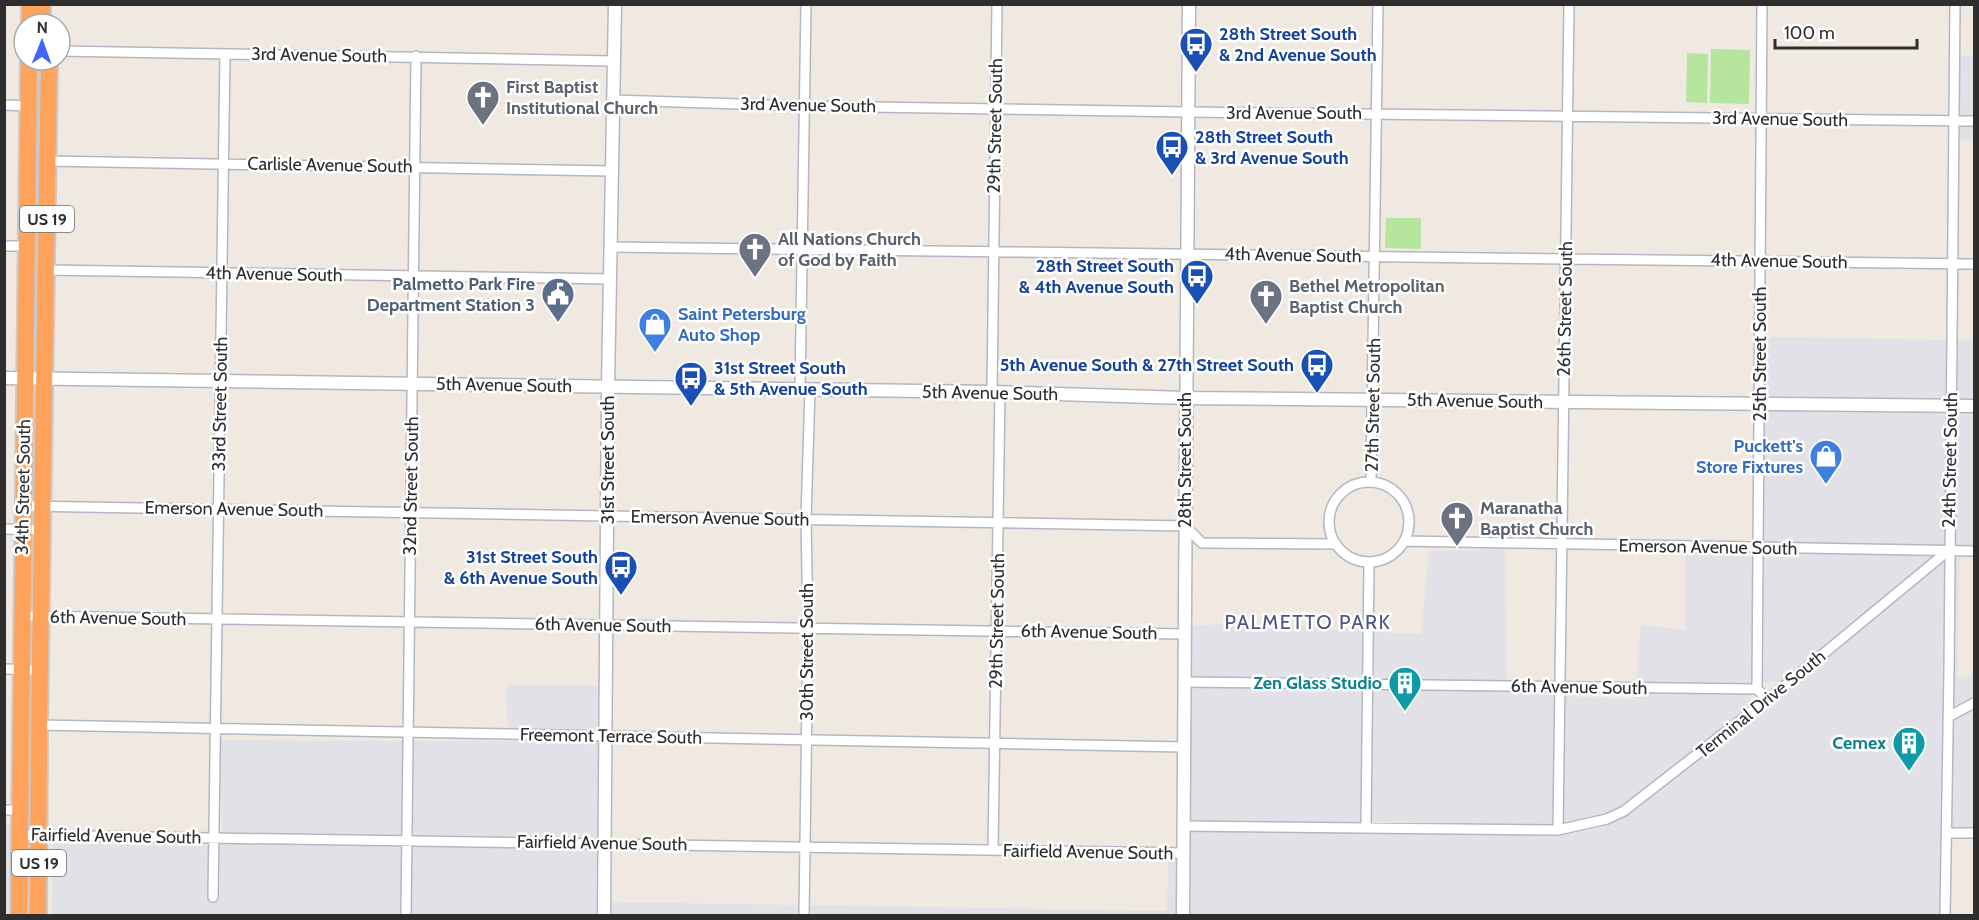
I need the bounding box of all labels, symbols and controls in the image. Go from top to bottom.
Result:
north arrow [12,12,72,72]
scale bar [1775,12,1918,50]
text: N [36,18,48,37]
text: 100 m [1784,22,1835,44]
place label: 28th Street South & 2nd Avenue South [1219,23,1377,66]
bus stop icon: 28th Street South & 2nd Avenue South [1178,26,1214,73]
street label: 3rd Avenue South [251,43,387,67]
street label: 29th Street South [983,58,1007,194]
place label: First Baptist Institutional Church [506,76,658,119]
church icon: First Baptist Institutional Church [465,79,501,126]
street label: 3rd Avenue South [740,93,876,117]
street label: 3rd Avenue South [1226,102,1362,124]
street label: 3rd Avenue South [1712,107,1848,131]
place label: 28th Street South & 3rd Avenue South [1195,126,1349,169]
bus stop icon: 28th Street South & 3rd Avenue South [1154,129,1190,176]
street label: Carlisle Avenue South [247,153,413,177]
road number: US 19 [20,206,74,232]
place label: All Nations Church of God by Faith [778,228,921,271]
church icon: All Nations Church of God by Faith [737,231,773,278]
street label: 26th Street South [1553,241,1577,377]
street label: 4th Avenue South [1224,243,1362,267]
street label: 4th Avenue South [1710,249,1848,273]
place label: 28th Street South & 4th Avenue South [1019,255,1174,298]
bus stop icon: 28th Street South & 4th Avenue South [1179,258,1215,305]
street label: 4th Avenue South [205,262,343,286]
place label: Palmetto Park Fire Department Station 3 [367,273,535,316]
place label: Bethel Metropolitan Baptist Church [1289,275,1445,318]
public building icon: Palmetto Park Fire Department Station 3 [540,276,576,323]
church icon: Bethel Metropolitan Baptist Church [1248,278,1284,325]
street label: 25th Street South [1749,286,1771,422]
place label: Saint Petersburg Auto Shop [678,303,806,346]
shop icon: Saint Petersburg Auto Shop [637,306,673,353]
street label: 33rd Street South [208,336,232,472]
street label: 27th Street South [1361,338,1385,472]
bus stop icon: 5th Avenue South & 27th Street South [1299,347,1335,394]
place label: 5th Avenue South & 27th Street South [1000,354,1294,376]
place label: 31st Street South & 5th Avenue South [714,357,868,400]
bus stop icon: 31st Street South & 5th Avenue South [673,360,709,407]
street label: 5th Avenue South [436,373,572,397]
street label: 5th Avenue South [922,381,1058,405]
street label: 5th Avenue South [1407,389,1543,413]
street label: 28th Street South [1174,392,1196,528]
street label: 24th Street South [1938,392,1962,528]
street label: 31st Street South [597,395,619,525]
street label: 32nd Street South [399,416,423,556]
street label: 34th Street South [11,419,35,555]
place label: Puckett's Store Fixtures [1696,435,1803,478]
shop icon: Puckett's Store Fixtures [1808,438,1844,485]
street label: Emerson Avenue South [144,496,324,522]
place label: Maranatha Baptist Church [1480,497,1593,540]
church icon: Maranatha Baptist Church [1439,500,1475,547]
street label: Emerson Avenue South [630,505,810,531]
street label: Emerson Avenue South [1618,534,1798,560]
place label: 31st Street South & 6th Avenue South [444,546,598,589]
bus stop icon: 31st Street South & 6th Avenue South [603,549,639,596]
street label: 29th Street South [985,553,1009,689]
street label: 30th Street South [796,583,818,721]
street label: 6th Avenue South [49,606,187,630]
district label: PALMETTO PARK [1225,610,1391,634]
street label: 6th Avenue South [534,613,672,637]
street label: 6th Avenue South [1020,620,1158,644]
street label: Terminal Drive South [1692,645,1830,763]
building icon: Zen Glass Studio [1387,665,1423,712]
place label: Zen Glass Studio [1253,672,1382,694]
street label: 6th Avenue South [1510,675,1648,699]
street label: Freemont Terrace South [520,723,702,749]
building icon: Cemex [1891,725,1927,772]
place label: Cemex [1832,732,1886,754]
street label: Fairfield Avenue South [31,824,201,848]
street label: Fairfield Avenue South [517,831,687,855]
street label: Fairfield Avenue South [1003,840,1173,864]
road number: US 19 [12,850,66,876]

